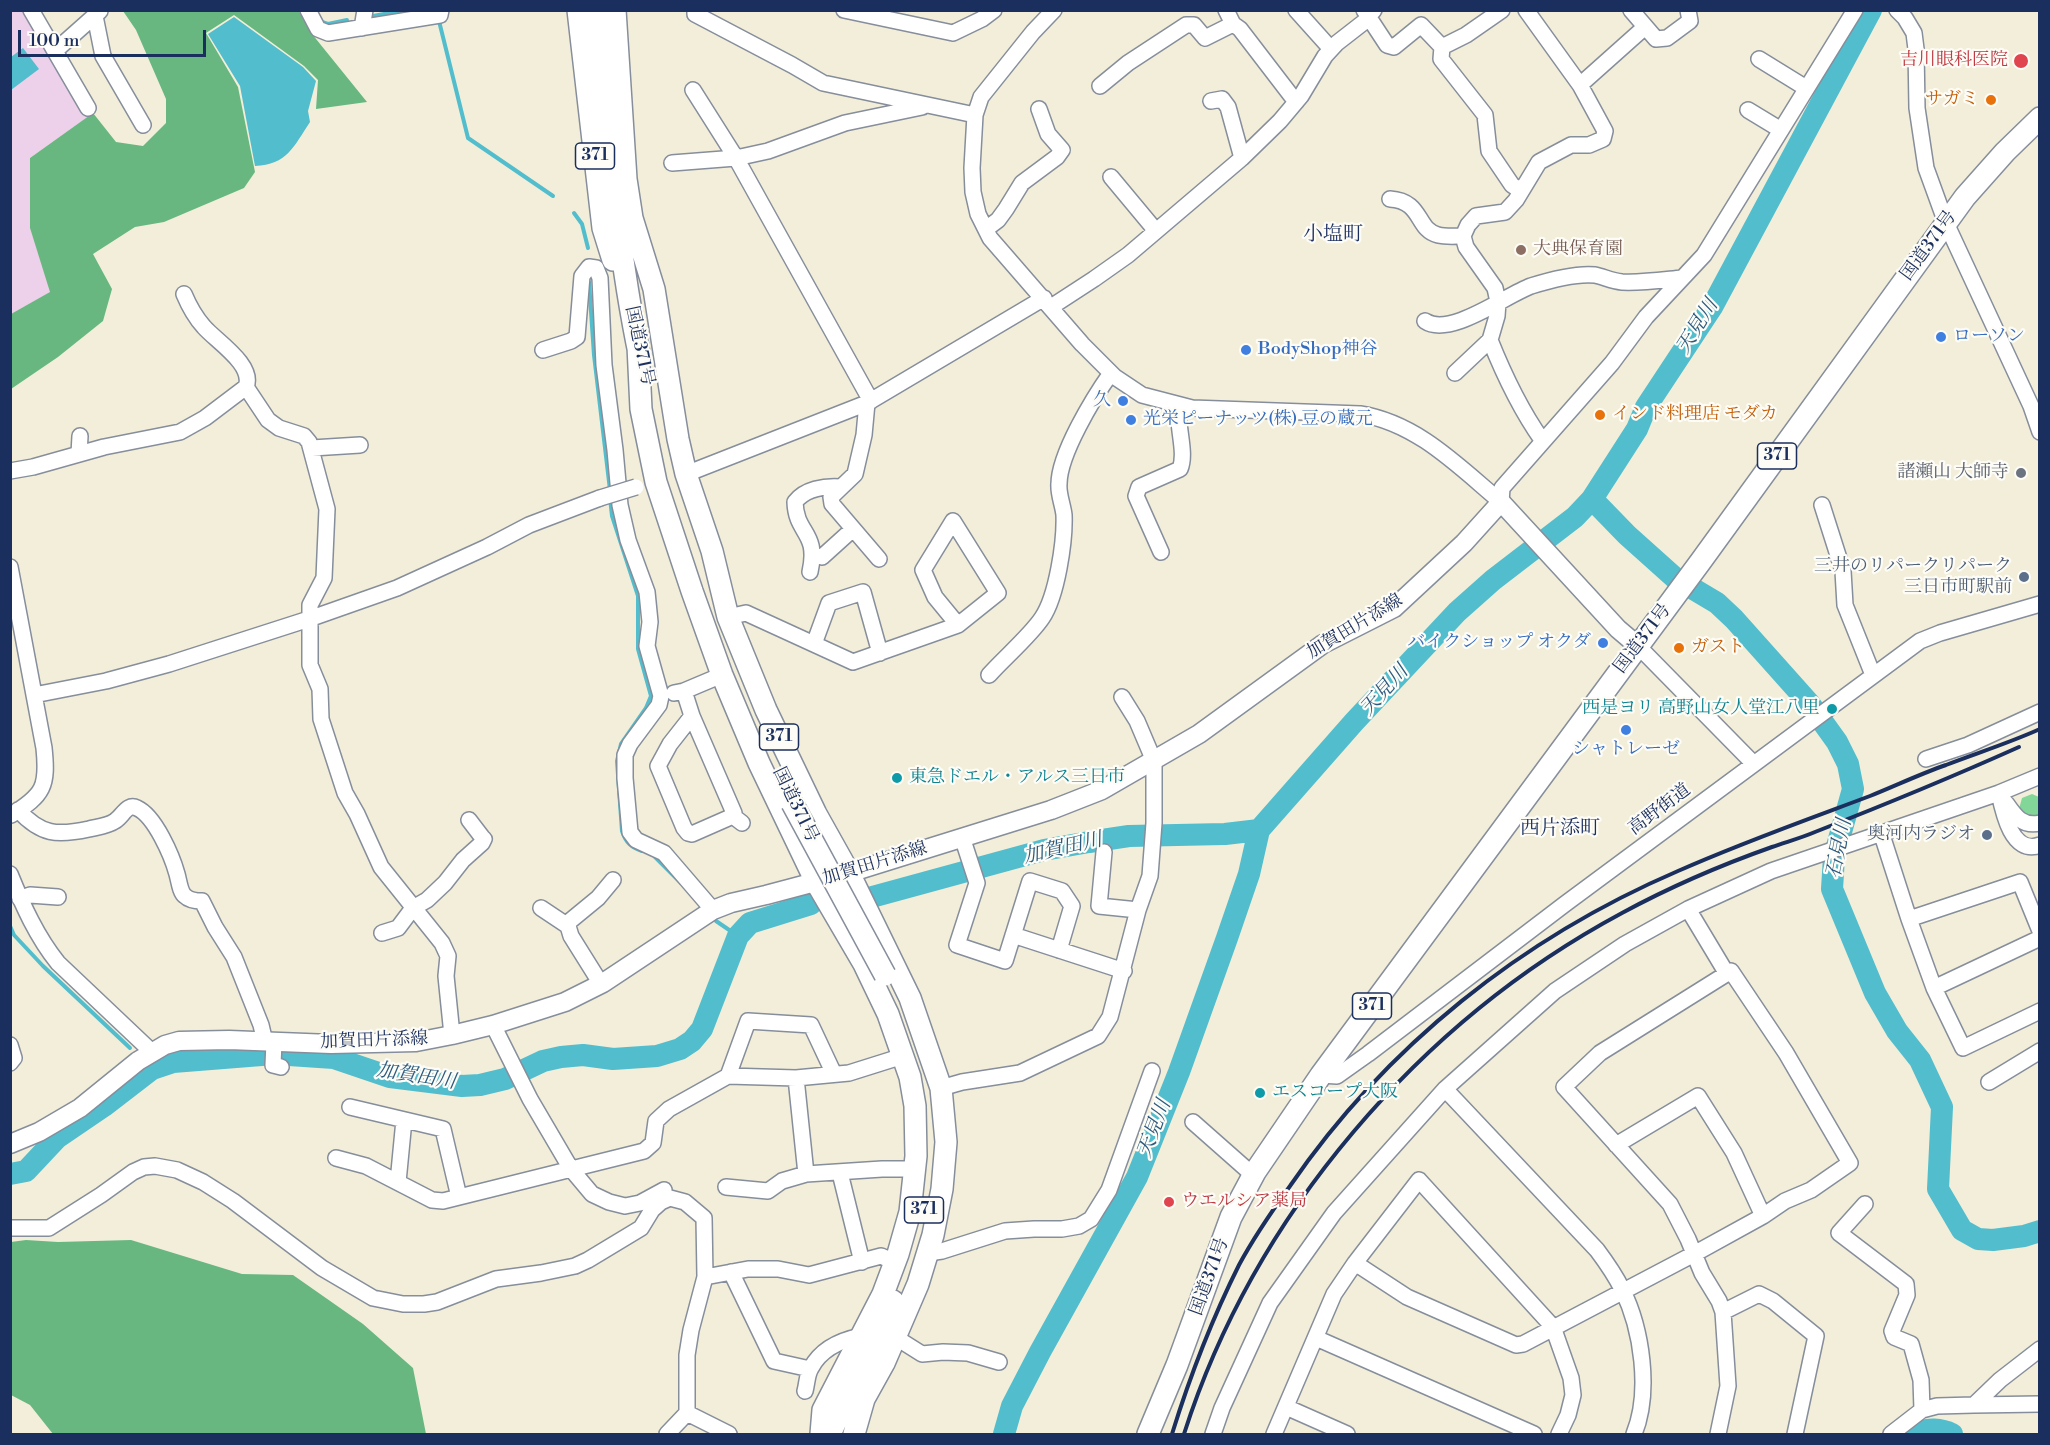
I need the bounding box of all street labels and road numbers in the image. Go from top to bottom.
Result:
road number: 371 [576,143,614,169]
street label: 国道371号 [1896,207,1962,285]
street label: 国道371号 [620,304,658,388]
road number: 371 [1758,443,1796,469]
street label: 加賀田片添線 [1303,590,1407,664]
street label: 国道371号 [1610,600,1676,678]
road number: 371 [760,724,798,750]
street label: 国道371号 [768,764,822,846]
street label: 高野街道 [1625,780,1695,840]
street label: 加賀田片添線 [820,838,930,890]
road number: 371 [1352,993,1392,1019]
street label: 加賀田片添線 [320,1028,428,1054]
road number: 371 [904,1197,944,1223]
street label: 国道371号 [1186,1235,1234,1319]

